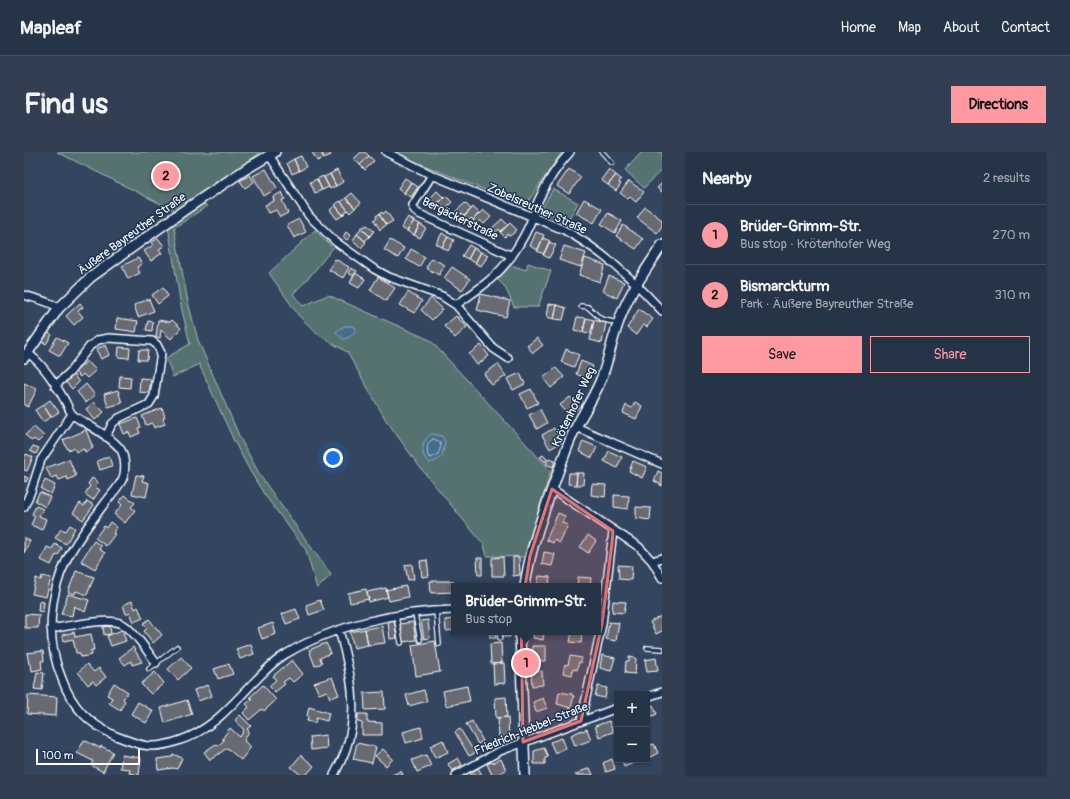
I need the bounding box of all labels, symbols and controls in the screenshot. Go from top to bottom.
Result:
text: Mapleaf [20,16,82,40]
text: Home [841,19,876,36]
text: Map [898,19,921,36]
text: About [943,19,979,36]
text: Contact [1001,19,1050,36]
button: Directions [951,86,1046,123]
text: Find us [24,87,108,122]
pin: 2 [153,161,179,191]
text: Nearby [702,168,751,189]
text: 2 results [983,170,1030,186]
street label: Zobelsreuther Straße [485,180,589,238]
street label: Äußere Bayreuther Straße [74,189,189,278]
street label: Bergäckerstraße [420,194,500,244]
text: Brüder-Grimm-Str. [740,217,861,236]
text: 1 [712,227,718,243]
text: 270 m [993,227,1030,243]
text: Bus stop · Krötenhofer Weg [740,236,891,252]
text: Bismarckturm [740,277,830,296]
text: 2 [711,287,719,303]
text: 310 m [994,287,1030,303]
text: Park · Äußere Bayreuther Straße [740,296,914,312]
button: Save [702,336,862,373]
button: Share [870,336,1030,373]
street label: Krötenhofer Weg [549,365,599,449]
your location [323,448,343,468]
popup [451,583,601,635]
text: Brüder-Grimm-Str. [465,592,587,611]
text: Bus stop [465,611,512,627]
pin: 1 [513,648,539,678]
map controls [614,691,650,763]
button: + [614,691,650,727]
street label: Friedrich-Hebbel-Straße [472,699,590,759]
button: − [614,727,650,763]
scale bar [36,747,140,766]
text: 100 m [42,749,73,762]

